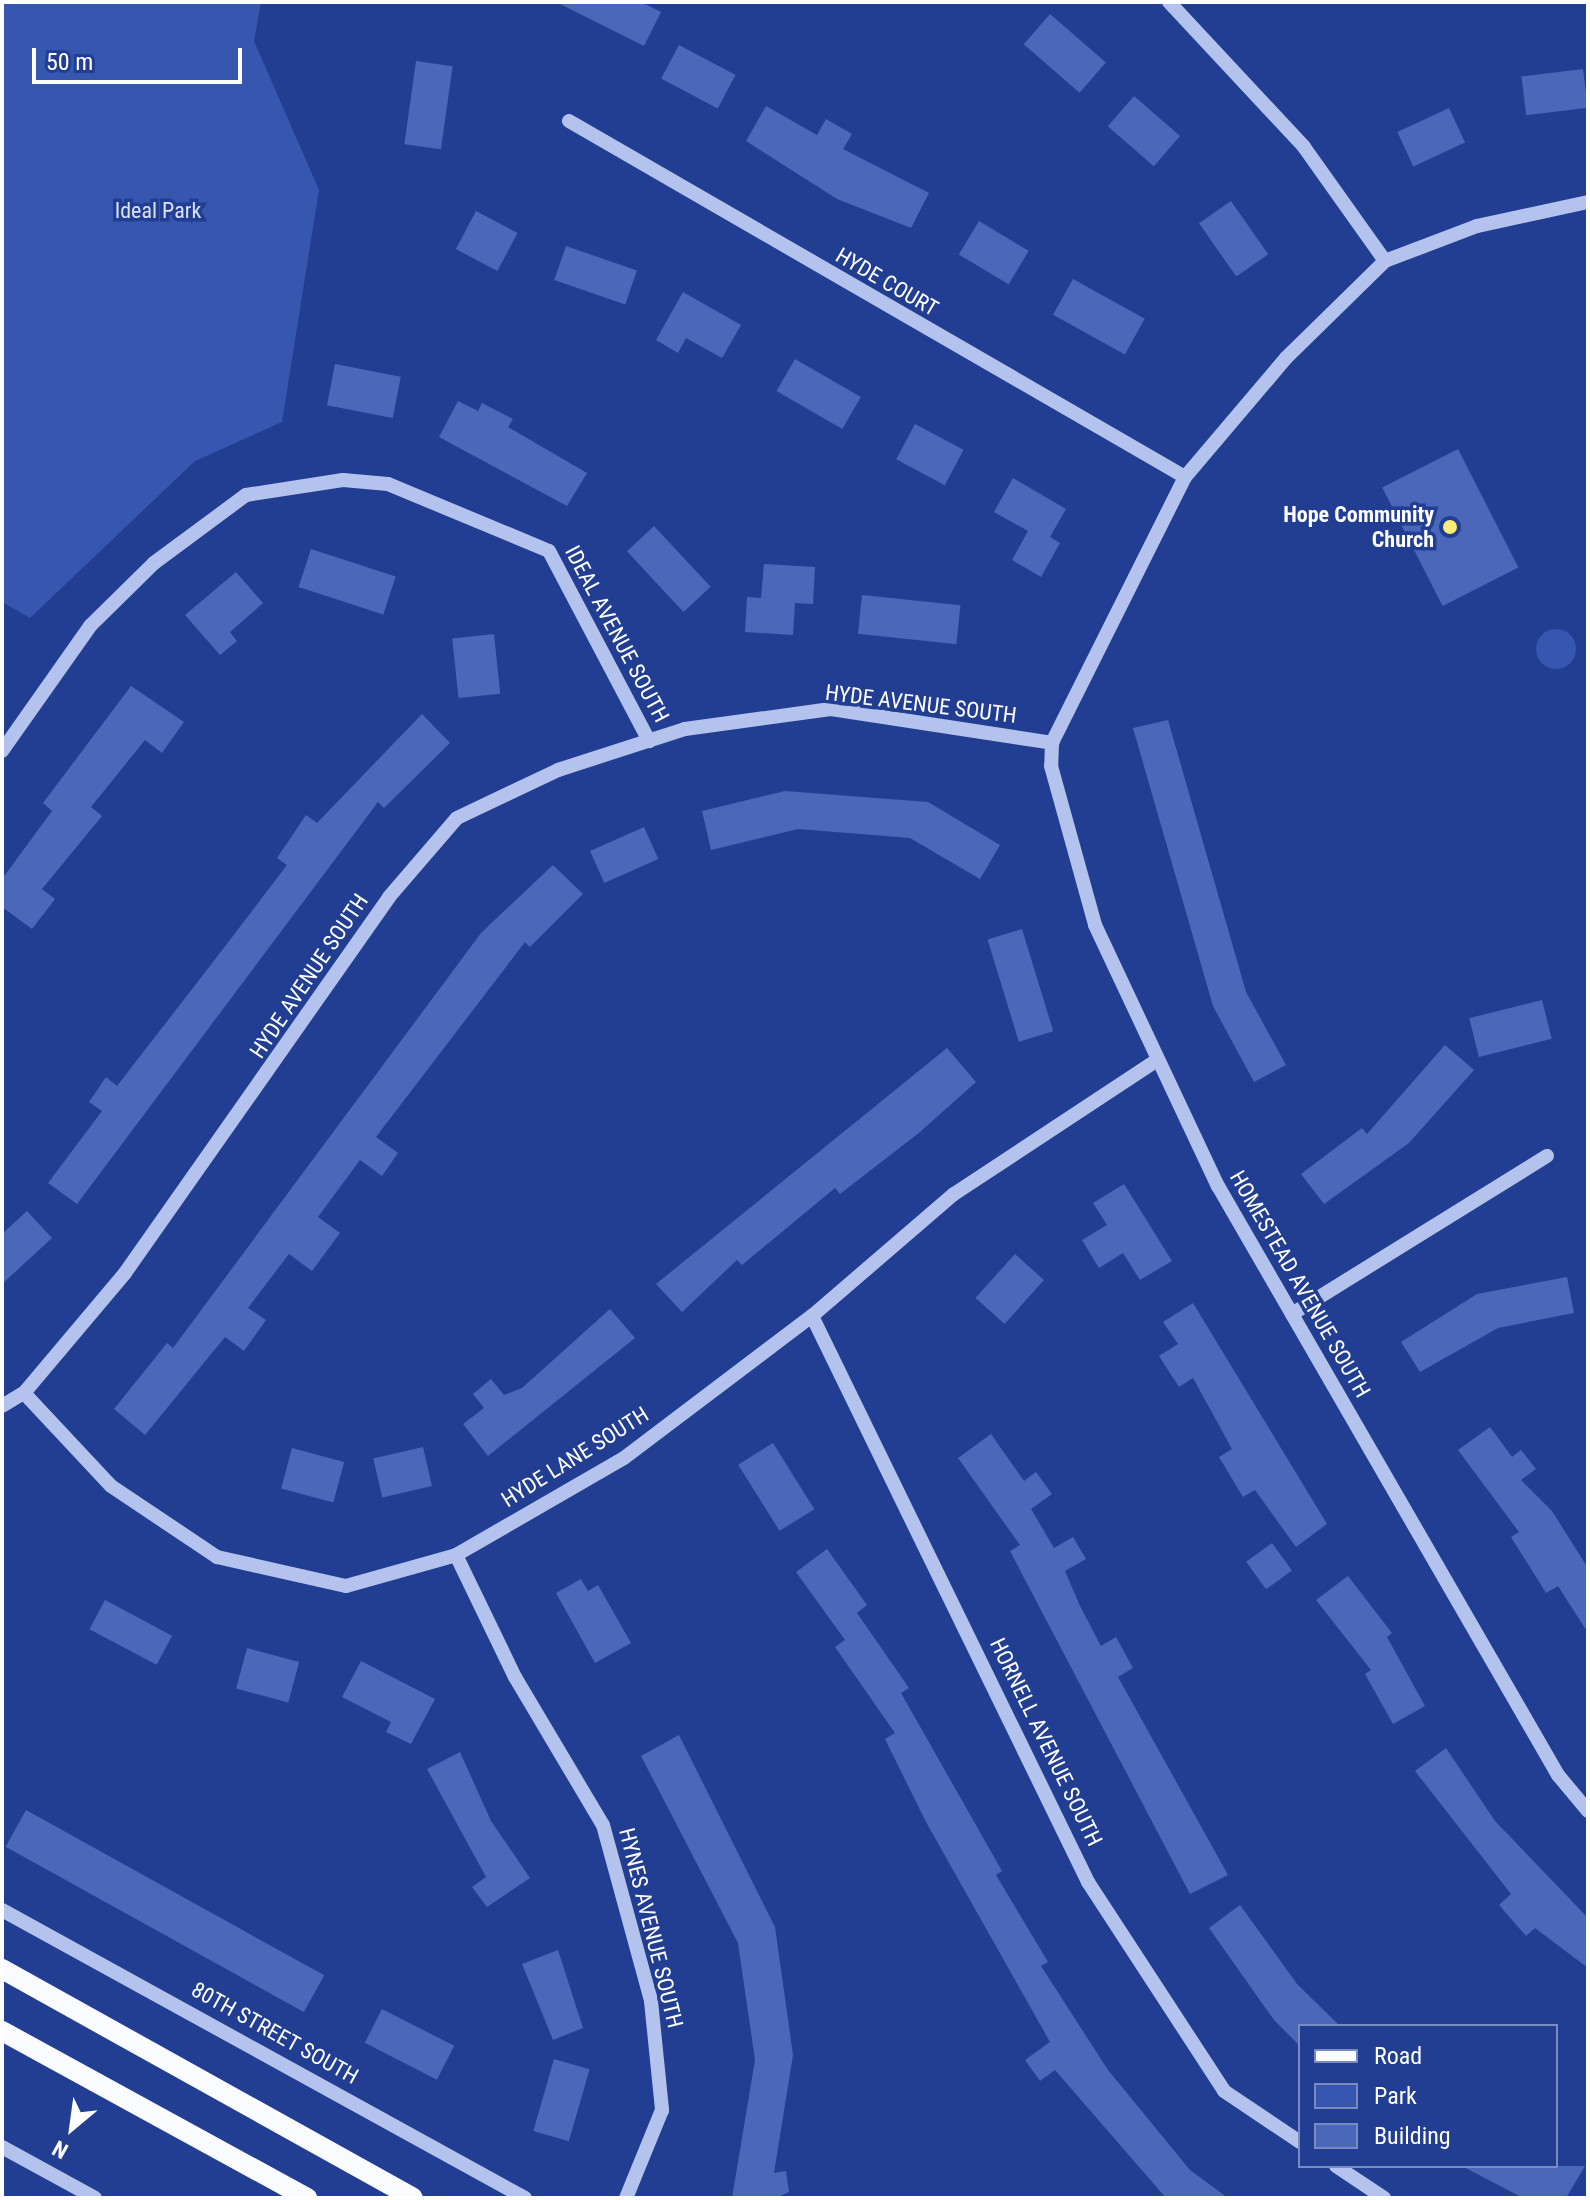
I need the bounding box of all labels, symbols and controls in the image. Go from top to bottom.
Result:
scale bar [36,32,246,82]
text: 50 m [46,48,93,76]
park label: Ideal Park [115,198,201,224]
street label: HYDE COURT [831,242,943,322]
place label: Hope Community Church [1283,501,1434,552]
marker: Hope Community Church [1441,518,1459,536]
street label: IDEAL AVENUE SOUTH [559,541,675,727]
street label: HYDE AVENUE SOUTH [824,679,1018,729]
street label: HYDE AVENUE SOUTH [244,889,374,1063]
street label: HOMESTEAD AVENUE SOUTH [1224,1166,1376,1402]
street label: HYDE LANE SOUTH [497,1401,653,1513]
street label: HORNELL AVENUE SOUTH [984,1634,1108,1850]
street label: HYNES AVENUE SOUTH [613,1825,689,2031]
street label: 80TH STREET SOUTH [187,1976,363,2090]
legend [1298,2024,1558,2168]
text: Road [1374,2042,1422,2070]
text: Park [1374,2082,1417,2110]
north arrow [32,2088,112,2168]
text: Building [1374,2122,1451,2150]
text: N [48,2135,72,2164]

